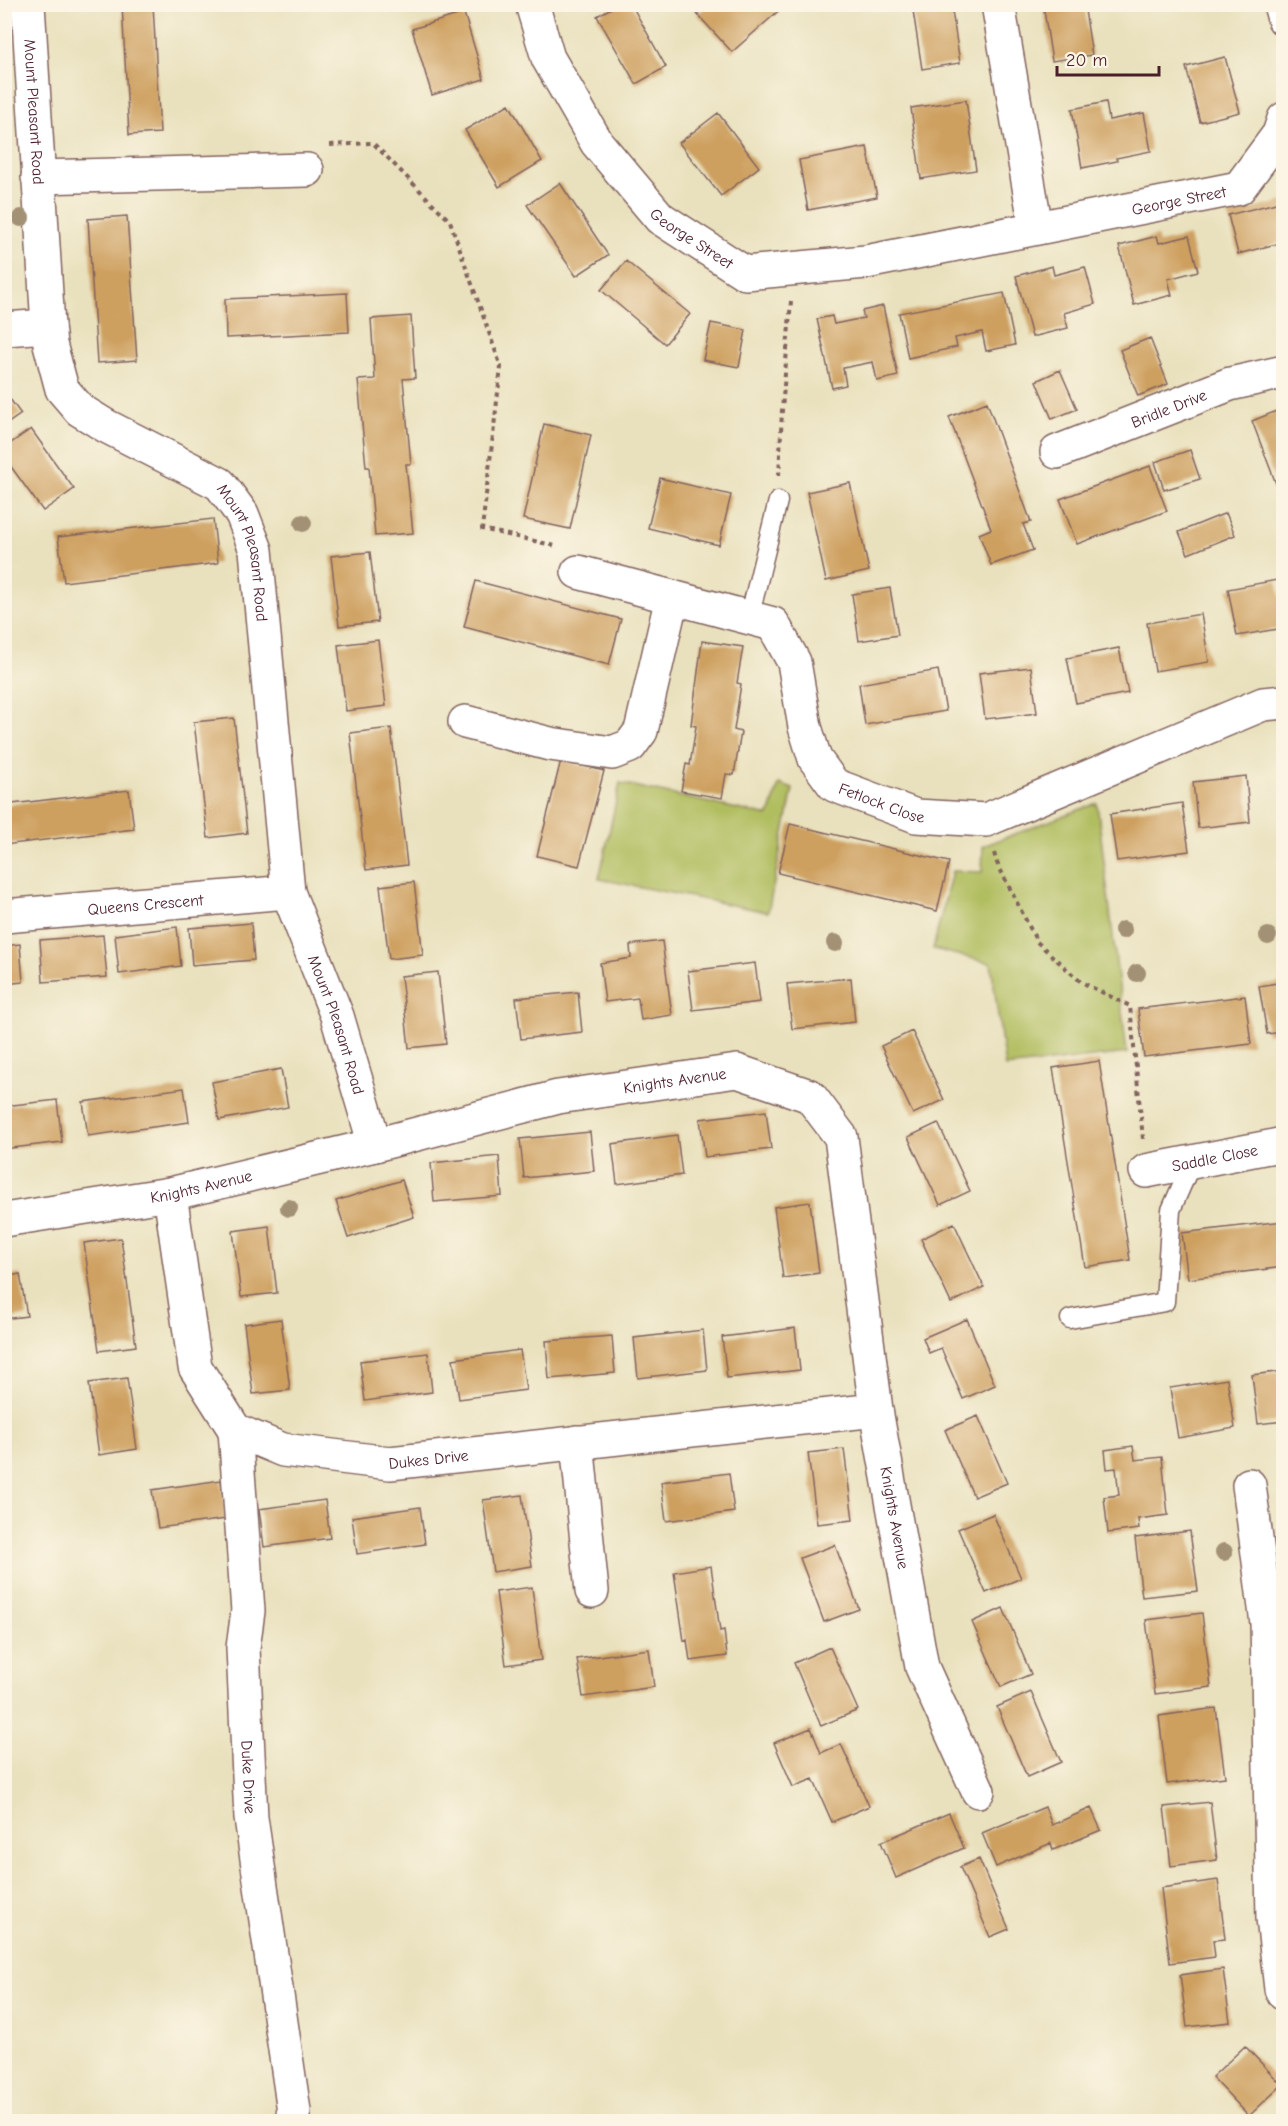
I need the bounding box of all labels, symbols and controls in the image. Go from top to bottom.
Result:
street label: Mount Pleasant Road [20,38,47,185]
scale bar [1057,39,1159,77]
text: 20 m [1066,50,1107,71]
street label: George Street [1130,183,1228,219]
street label: George Street [646,205,737,273]
street label: Bridle Drive [1129,386,1209,432]
street label: Mount Pleasant Road [213,481,271,622]
street label: Fetlock Close [836,780,925,826]
street label: Queens Crescent [87,891,205,919]
street label: Mount Pleasant Road [304,953,368,1096]
street label: Knights Avenue [622,1065,728,1097]
street label: Saddle Close [1170,1141,1259,1176]
street label: Knights Avenue [149,1167,254,1207]
street label: Dukes Drive [388,1446,470,1473]
street label: Knights Avenue [876,1465,912,1571]
street label: Duke Drive [237,1740,259,1814]

